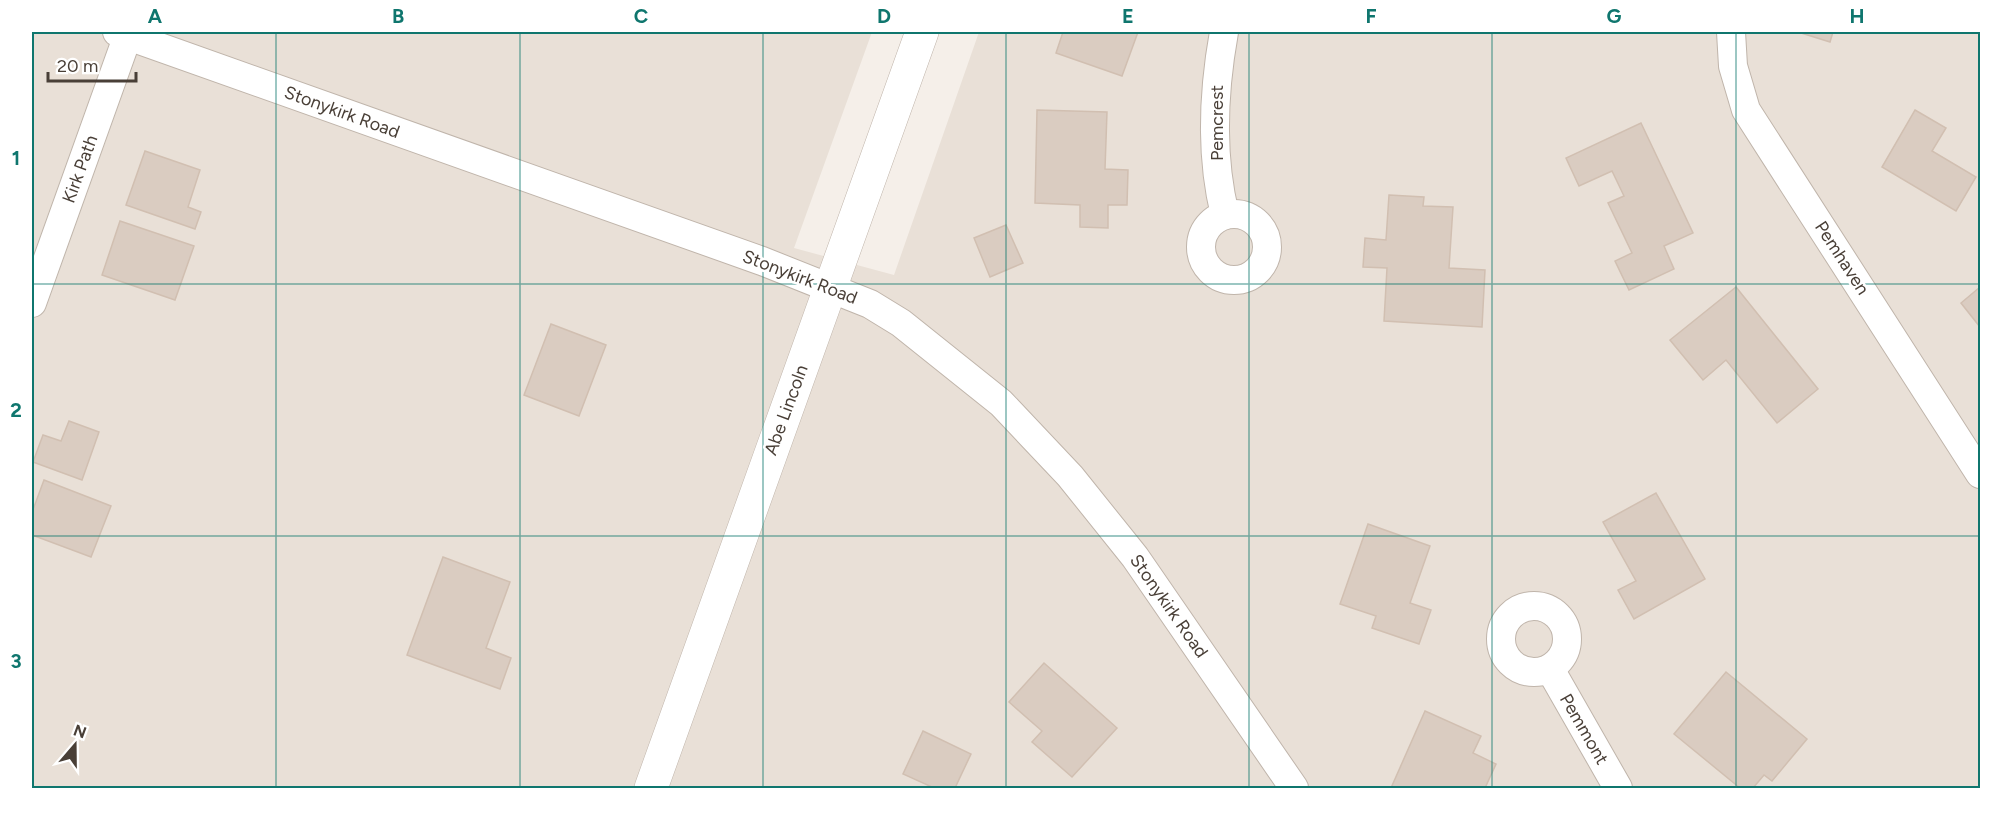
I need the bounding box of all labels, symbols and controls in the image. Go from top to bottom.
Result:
text: A [148,4,163,28]
text: B [392,4,404,28]
text: C [634,4,648,28]
text: D [877,4,891,28]
text: E [1122,4,1134,28]
text: F [1365,4,1377,28]
text: G [1607,4,1622,28]
text: H [1850,4,1865,28]
scale bar [48,45,136,83]
text: 20 m [57,55,98,77]
street label: Stonykirk Road [281,81,403,143]
street label: Pemcrest [1206,85,1228,161]
street label: Kirk Path [58,132,102,206]
text: 1 [12,146,20,170]
street label: Pemhaven [1810,217,1874,299]
street label: Stonykirk Road [739,245,861,309]
street label: Abe Lincoln [759,362,813,458]
text: 2 [10,398,22,422]
street label: Stonykirk Road [1125,550,1213,662]
text: 3 [10,649,22,673]
street label: Pemmont [1555,690,1613,768]
north arrow [45,715,105,775]
text: N [71,720,89,742]

